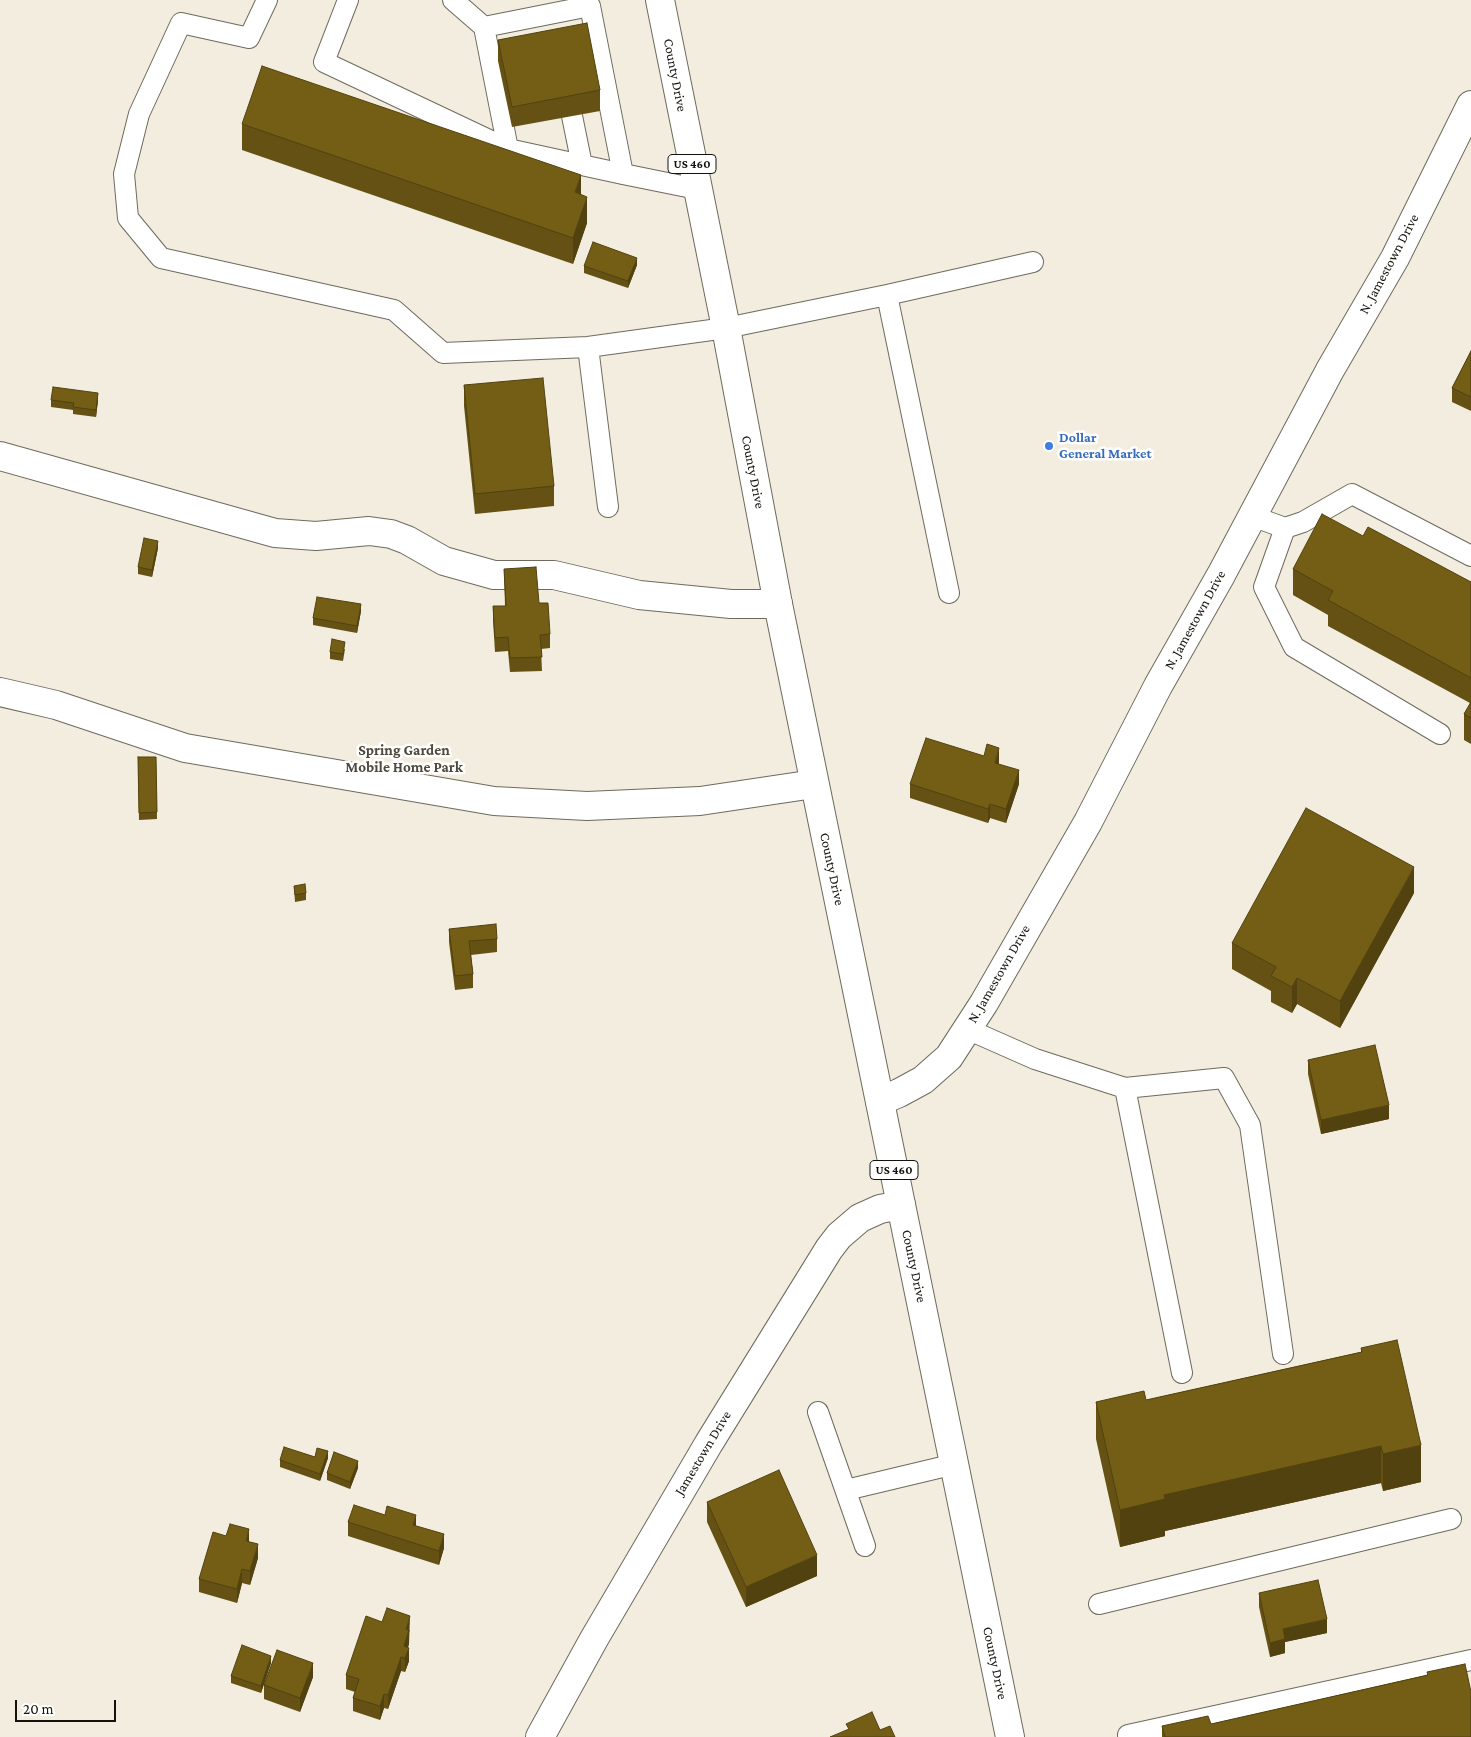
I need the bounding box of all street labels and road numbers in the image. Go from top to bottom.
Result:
street label: County Drive [660,37,690,113]
road number: US 460 [668,154,716,173]
street label: N. Jamestown Drive [1356,211,1422,317]
street label: County Drive [738,434,768,510]
street label: N. Jamestown Drive [1161,567,1229,673]
street label: County Drive [816,831,848,907]
street label: N. Jamestown Drive [964,922,1034,1026]
road number: US 460 [870,1160,918,1180]
street label: County Drive [898,1228,930,1304]
street label: Jamestown Drive [671,1408,735,1498]
street label: County Drive [979,1625,1011,1701]

